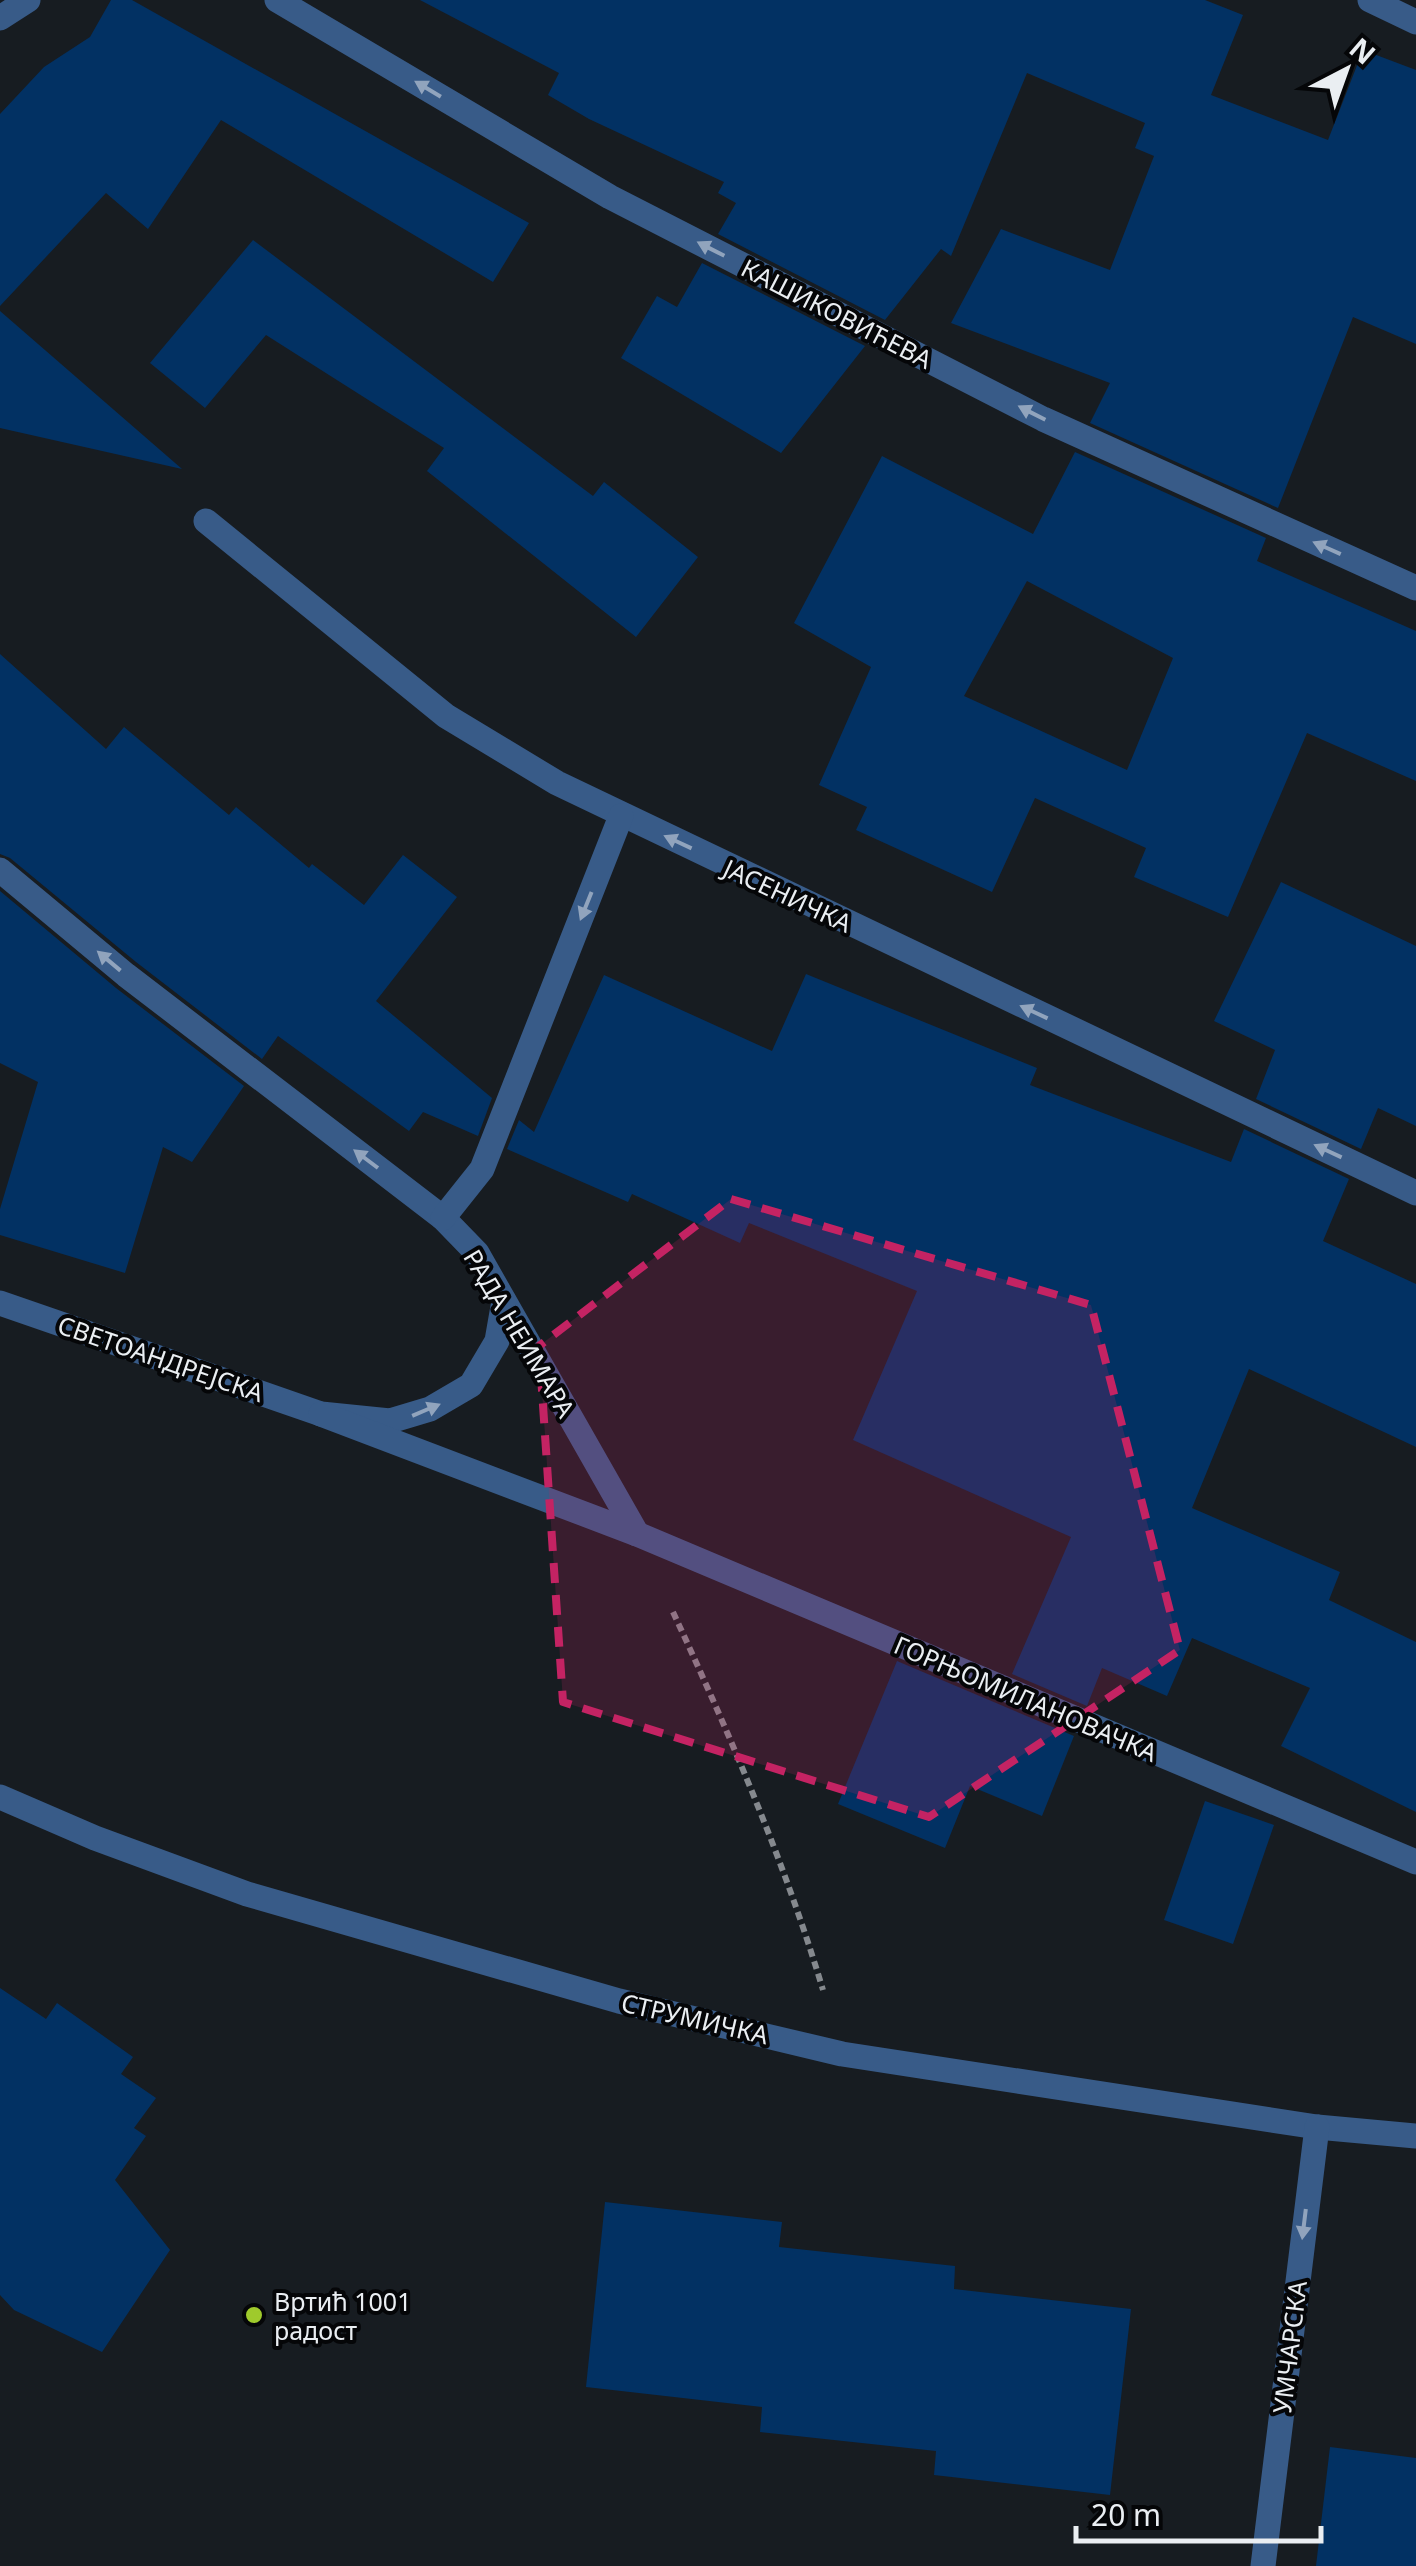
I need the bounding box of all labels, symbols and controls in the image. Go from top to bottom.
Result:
north arrow [1296,20,1396,120]
text: N [1342,29,1384,72]
one-way arrow [414,81,442,99]
one-way arrow [697,241,726,258]
street label: КАШИКОВИЋЕВА [736,250,938,376]
one-way arrow [1017,405,1046,422]
one-way arrow [1312,540,1342,556]
one-way arrow [663,834,692,851]
street label: ЈАСЕНИЧКА [716,850,858,940]
one-way arrow [577,891,593,921]
one-way arrow [96,950,121,972]
one-way arrow [1020,1003,1049,1020]
one-way arrow [1313,1143,1342,1160]
one-way arrow [353,1149,379,1170]
street label: РАДА НЕИМАРА [456,1243,584,1423]
street label: СВЕТОАНДРЕЈСКА [54,1307,268,1409]
one-way arrow [412,1402,441,1418]
street label: ГОРЊОМИЛАНОВАЧКА [889,1627,1163,1769]
street label: СТРУМИЧКА [618,1985,772,2051]
one-way arrow [1296,2209,1312,2240]
street label: УМЧАРСКА [1264,2279,1314,2415]
place label: Вртић 1001 радост [274,2284,411,2347]
marker: Вртић 1001 радост [243,2304,265,2326]
scale bar [1076,2481,1321,2543]
text: 20 m [1091,2494,1161,2535]

